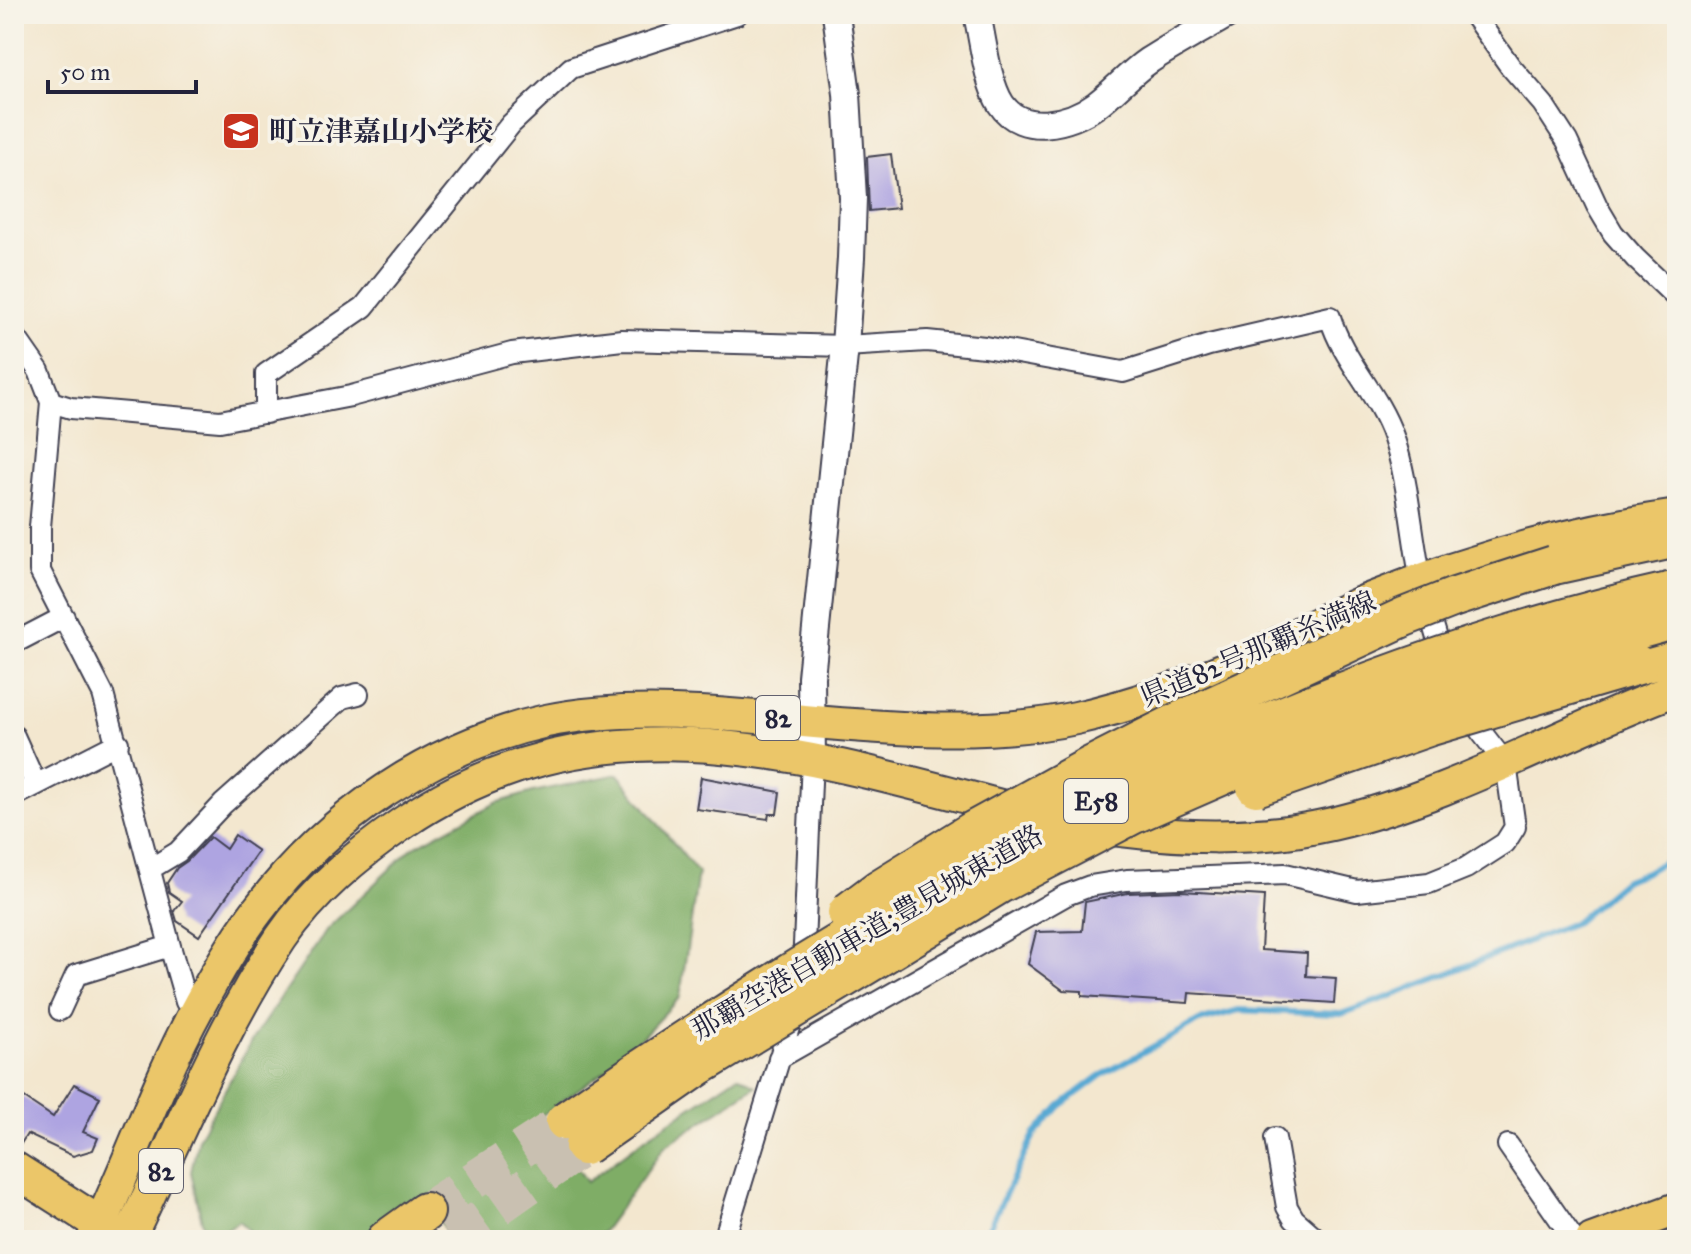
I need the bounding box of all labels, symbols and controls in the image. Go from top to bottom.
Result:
scale bar [48,44,196,94]
text: 50 m [60,57,110,87]
school or university icon: 町立津嘉山小学校 [220,110,262,152]
place label: 町立津嘉山小学校 [269,114,493,149]
street label: 県道82号那覇糸満線 [1135,584,1381,714]
road number: 82 [756,696,800,740]
road number: E58 [1064,779,1128,823]
street label: 那覇空港自動車道;豊見城東道路 [685,817,1049,1047]
road number: 82 [139,1149,183,1193]

